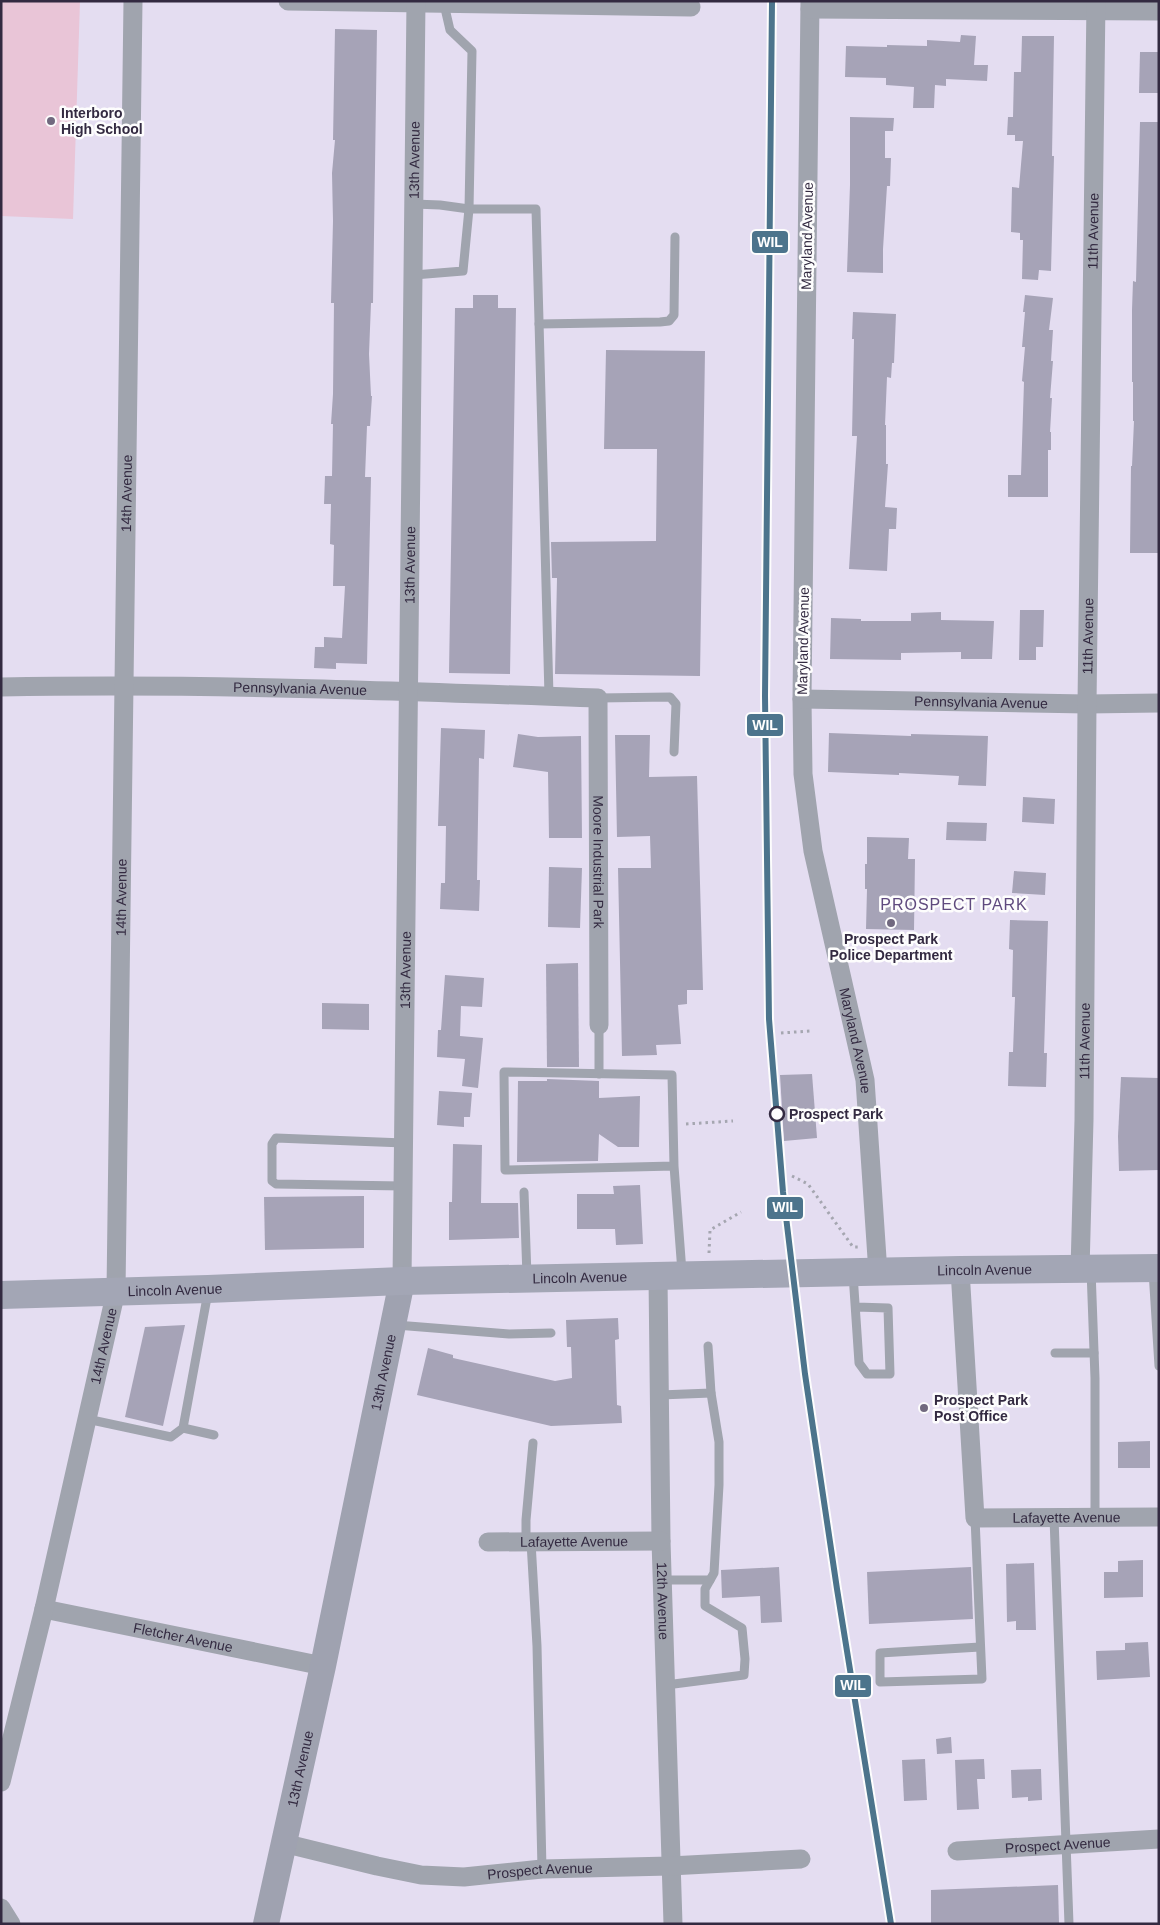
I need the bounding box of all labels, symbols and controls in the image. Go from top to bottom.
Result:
place label: Interboro High School [61,105,143,137]
marker: Interboro High School [45,115,57,127]
street label: 13th Avenue [406,121,423,199]
street label: Maryland Avenue [798,182,816,290]
street label: 11th Avenue [1085,192,1102,270]
line badge: WIL [751,230,789,254]
text: WIL [757,234,783,250]
street label: 14th Avenue [118,454,135,532]
street label: 13th Avenue [401,526,418,604]
street label: Maryland Avenue [794,587,812,695]
street label: 11th Avenue [1079,597,1096,674]
street label: Pennsylvania Avenue [233,679,367,698]
street label: Pennsylvania Avenue [914,693,1048,711]
line badge: WIL [746,713,784,737]
text: WIL [752,717,778,733]
street label: Moore Industrial Park [590,795,607,929]
street label: 14th Avenue [113,858,130,936]
district label: PROSPECT PARK [880,896,1028,913]
marker: Prospect Park Police Department [885,917,897,929]
street label: 13th Avenue [397,931,414,1009]
place label: Prospect Park Police Department [830,931,953,963]
street label: Maryland Avenue [836,986,874,1094]
street label: 11th Avenue [1076,1002,1093,1079]
marker: Prospect Park [769,1106,785,1122]
place label: Prospect Park [789,1106,883,1122]
line badge: WIL [766,1196,804,1220]
text: WIL [772,1199,798,1215]
street label: Lincoln Avenue [937,1261,1032,1278]
street label: Lincoln Avenue [532,1269,627,1286]
street label: Lincoln Avenue [127,1280,223,1299]
street label: 14th Avenue [87,1306,120,1386]
street label: 13th Avenue [368,1332,399,1412]
place label: Prospect Park Post Office [934,1392,1028,1424]
marker: Prospect Park Post Office [918,1402,930,1414]
street label: Lafayette Avenue [1012,1509,1121,1526]
street label: Lafayette Avenue [520,1533,628,1550]
street label: 12th Avenue [654,1562,672,1640]
street label: Fletcher Avenue [132,1619,234,1655]
line badge: WIL [834,1674,872,1698]
text: WIL [840,1677,866,1693]
street label: 13th Avenue [284,1729,317,1808]
street label: Prospect Avenue [1005,1834,1111,1856]
street label: Prospect Avenue [486,1860,593,1883]

